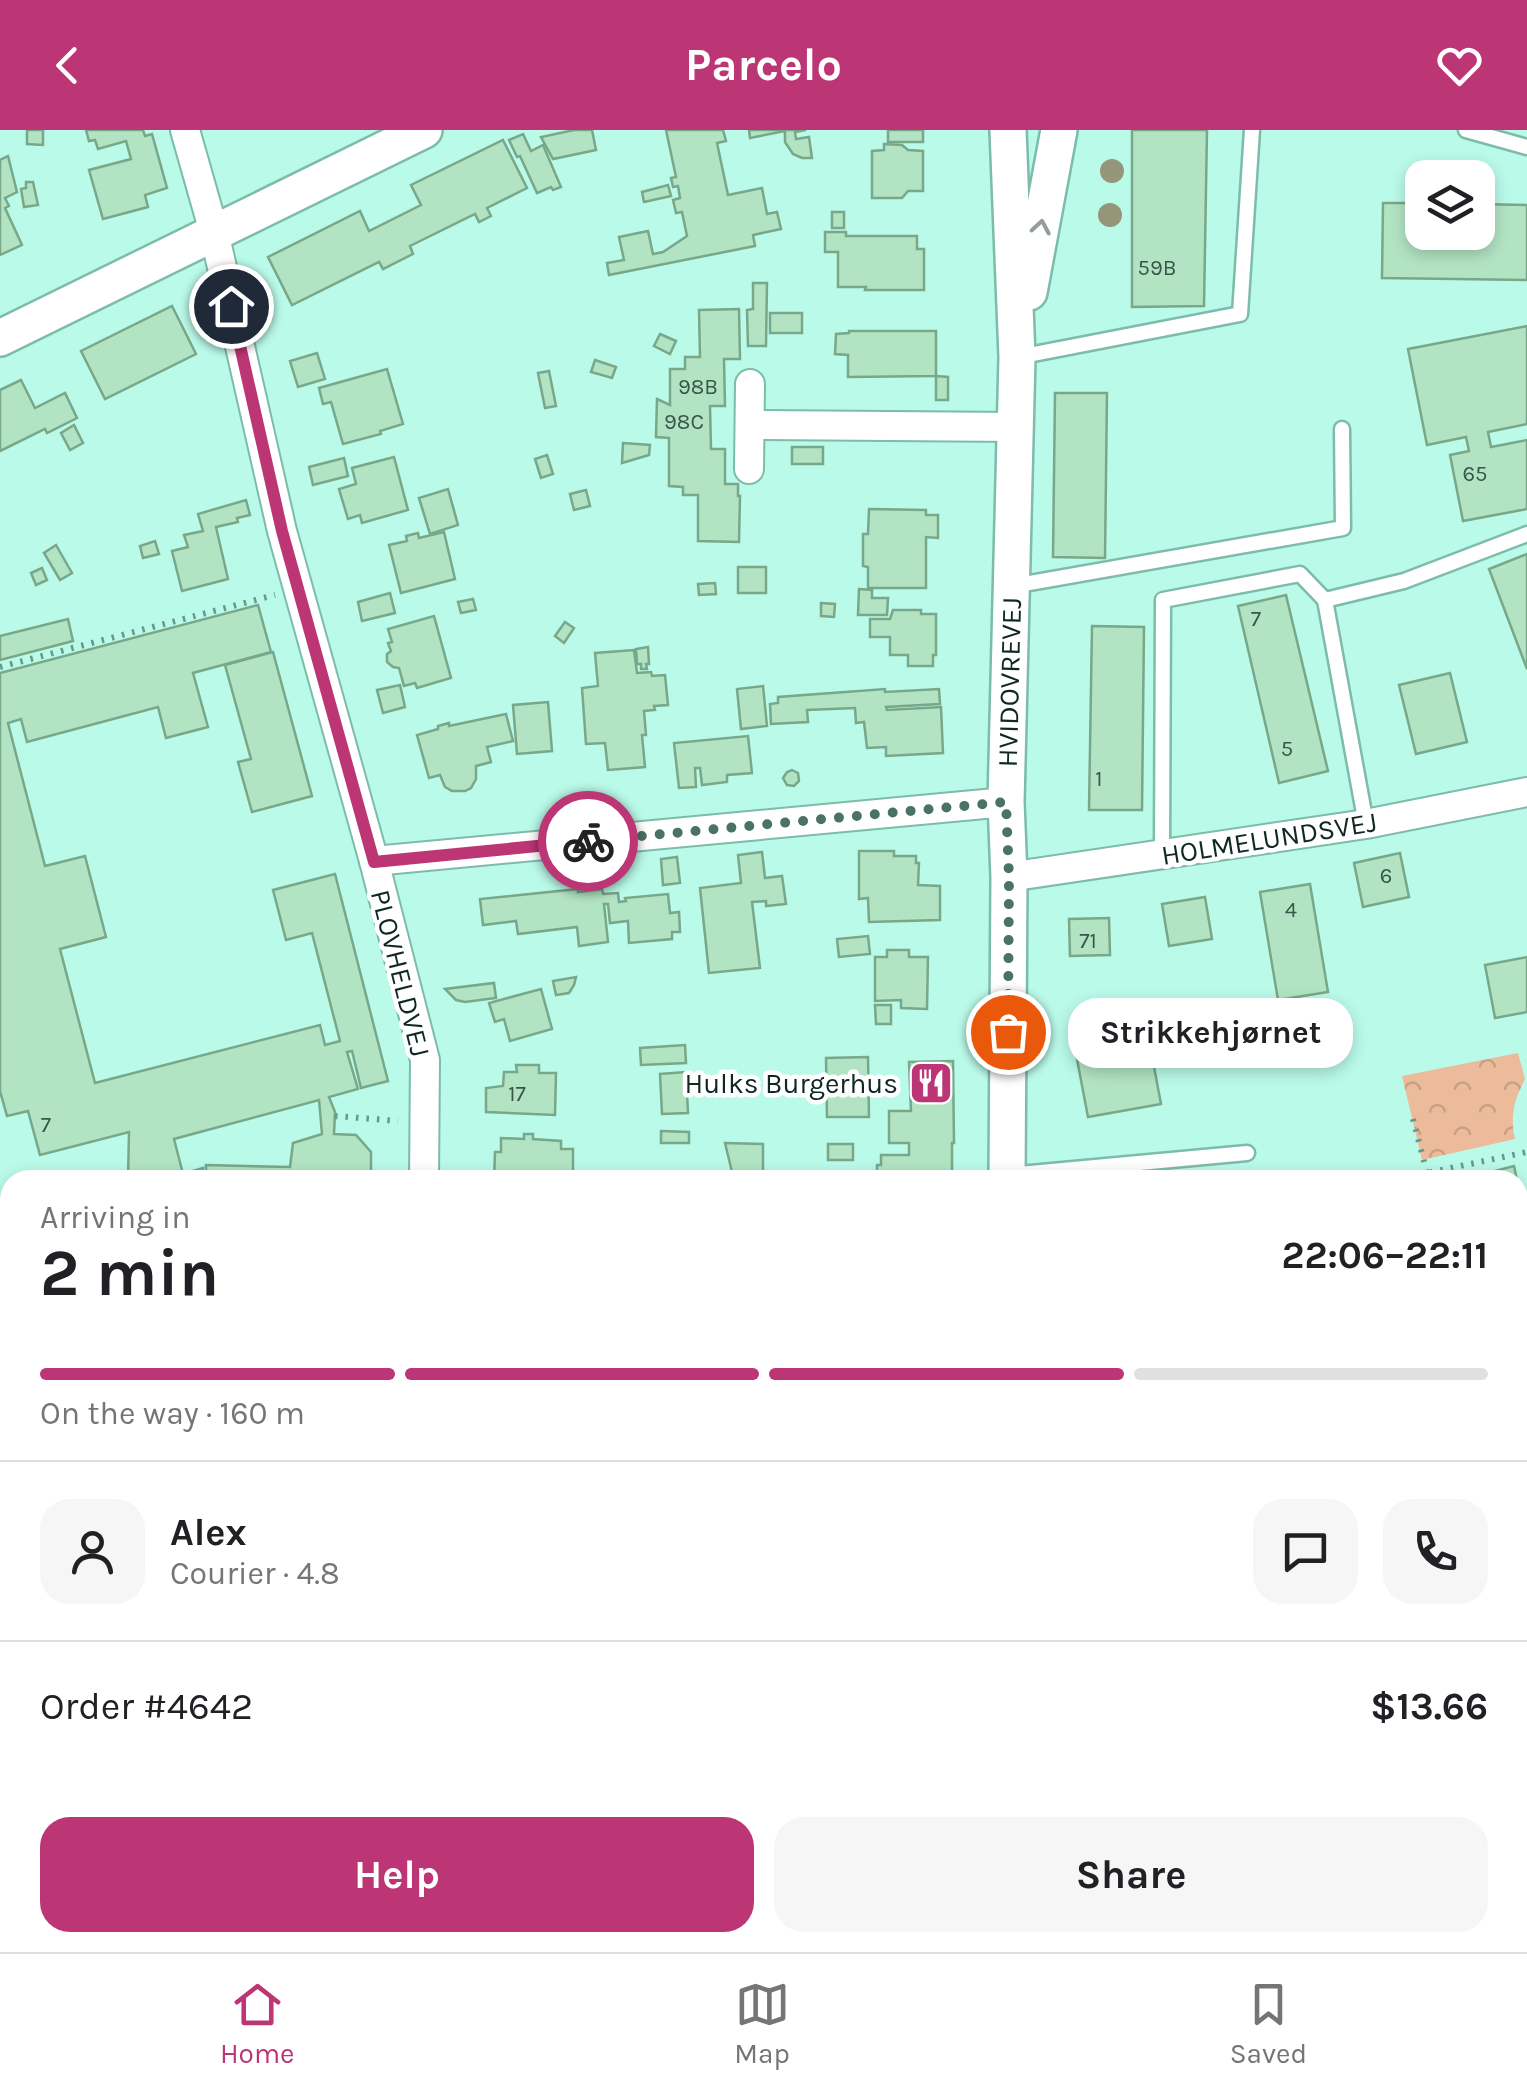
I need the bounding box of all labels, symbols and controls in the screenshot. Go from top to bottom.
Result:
icon: back [40,38,95,93]
icon: heart [1432,38,1487,93]
text: Parcelo [685,39,842,91]
map controls [1405,160,1495,250]
button: layers [1405,160,1495,250]
one-way arrow [1030,218,1051,235]
house number: 59B [1138,255,1176,281]
pin [189,264,274,349]
icon: home [204,279,259,334]
house number: 98B [678,374,718,400]
house number: 98C [664,409,704,435]
house number: 65 [1462,461,1488,487]
street label: HVIDOVREVEJ [991,597,1028,768]
house number: 7 [1251,606,1261,632]
house number: 5 [1281,736,1293,762]
house number: 1 [1095,766,1103,792]
courier [538,791,638,891]
street label: HOLMELUNDSVEJ [1159,805,1379,872]
icon: bike [561,814,616,869]
house number: 6 [1380,863,1392,889]
street label: PLOVHELDVEJ [364,886,437,1060]
house number: 4 [1285,897,1297,923]
house number: 71 [1079,928,1097,954]
pin [966,990,1051,1075]
callout: Strikkehjørnet [1068,997,1353,1067]
icon: bag [981,1005,1036,1060]
text: Strikkehjørnet [1100,1014,1321,1051]
restaurant icon: Hulks Burgerhus [908,1060,954,1106]
place label: Hulks Burgerhus [684,1067,898,1100]
house number: 17 [508,1081,526,1107]
house number: 7 [41,1112,51,1138]
text: Arriving in [40,1199,191,1236]
text: 22:06–22:11 [1281,1233,1488,1278]
text: 2 min [40,1235,219,1311]
text: On the way · 160 m [40,1395,305,1432]
button: person [40,1499,145,1604]
button: chat [1253,1499,1358,1604]
button: phone [1383,1499,1488,1604]
text: Alex [170,1510,247,1555]
text: Courier · 4.8 [170,1555,340,1592]
text: Order #4642 [40,1684,253,1729]
text: $13.66 [1370,1684,1488,1729]
button: Help [40,1817,754,1932]
button: Share [774,1817,1488,1932]
tab: Home [220,1977,295,2070]
tab: Map [734,1977,790,2070]
tab: Saved [1230,1977,1307,2070]

